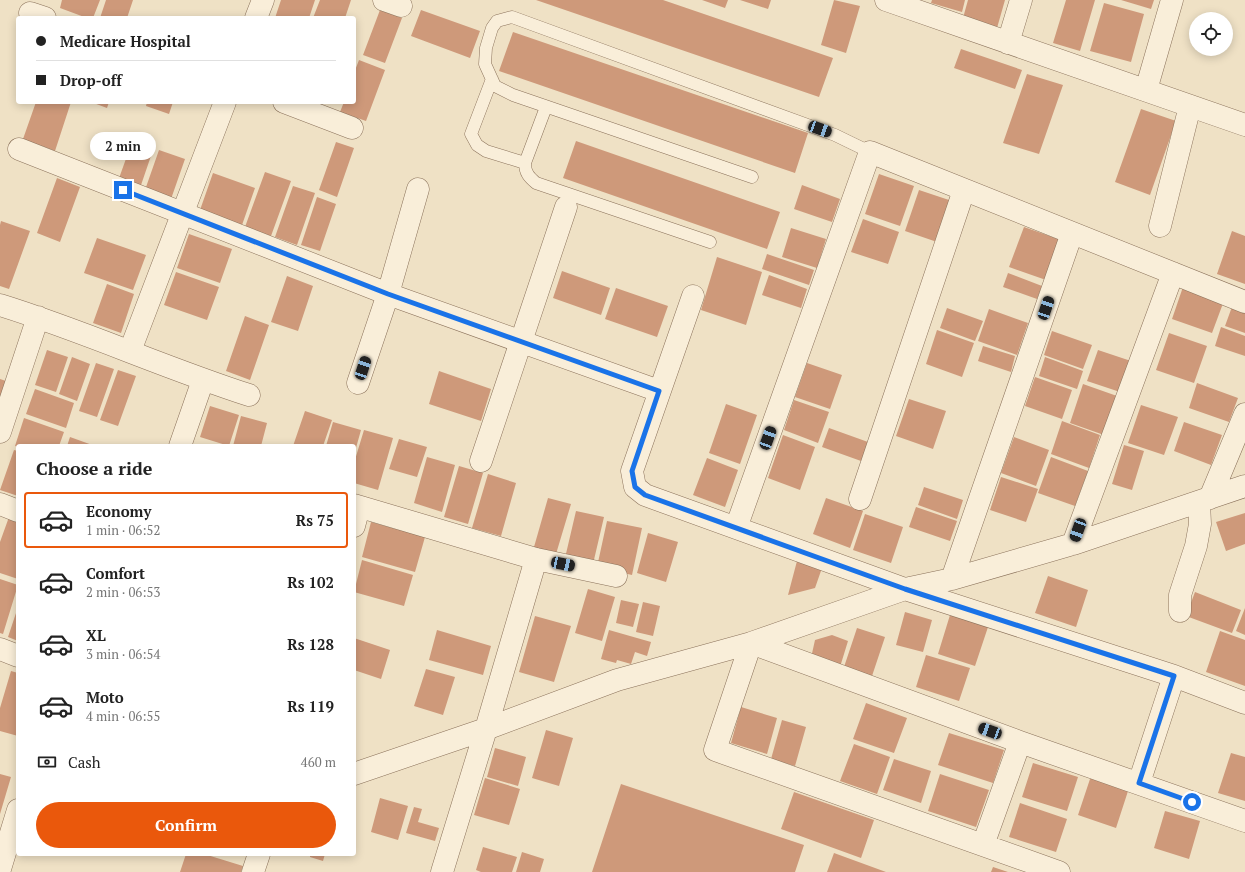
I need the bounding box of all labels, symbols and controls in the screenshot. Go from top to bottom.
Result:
map controls [1189,12,1233,56]
button: locate [1189,12,1233,56]
text: Medicare Hospital [60,31,191,51]
text: Drop-off [60,70,122,90]
car [807,119,833,139]
callout: 2 min [90,132,156,160]
text: 2 min [105,137,141,155]
route end [114,181,132,199]
car [1036,295,1056,321]
car [354,355,372,381]
car [758,425,778,451]
text: Choose a ride [36,456,152,480]
text: Economy [86,501,151,521]
icon: car [38,502,74,538]
text: Rs 75 [296,510,334,530]
car [1068,517,1088,543]
text: 1 min · 06:52 [86,521,160,539]
car [550,556,576,572]
text: Comfort [86,563,145,583]
icon: car [38,564,74,600]
text: Rs 102 [287,572,334,592]
text: 2 min · 06:53 [86,583,160,601]
text: XL [86,625,106,645]
icon: car [38,626,74,662]
text: Rs 128 [287,634,334,654]
text: 3 min · 06:54 [86,645,160,663]
text: Moto [86,687,124,707]
icon: car [38,688,74,724]
text: Rs 119 [287,696,334,716]
text: 4 min · 06:55 [86,707,160,725]
car [977,721,1003,741]
icon: cash [36,751,58,773]
text: Cash [68,752,101,772]
text: 460 m [301,753,336,771]
route start [1183,793,1201,811]
button: Confirm [36,802,336,848]

